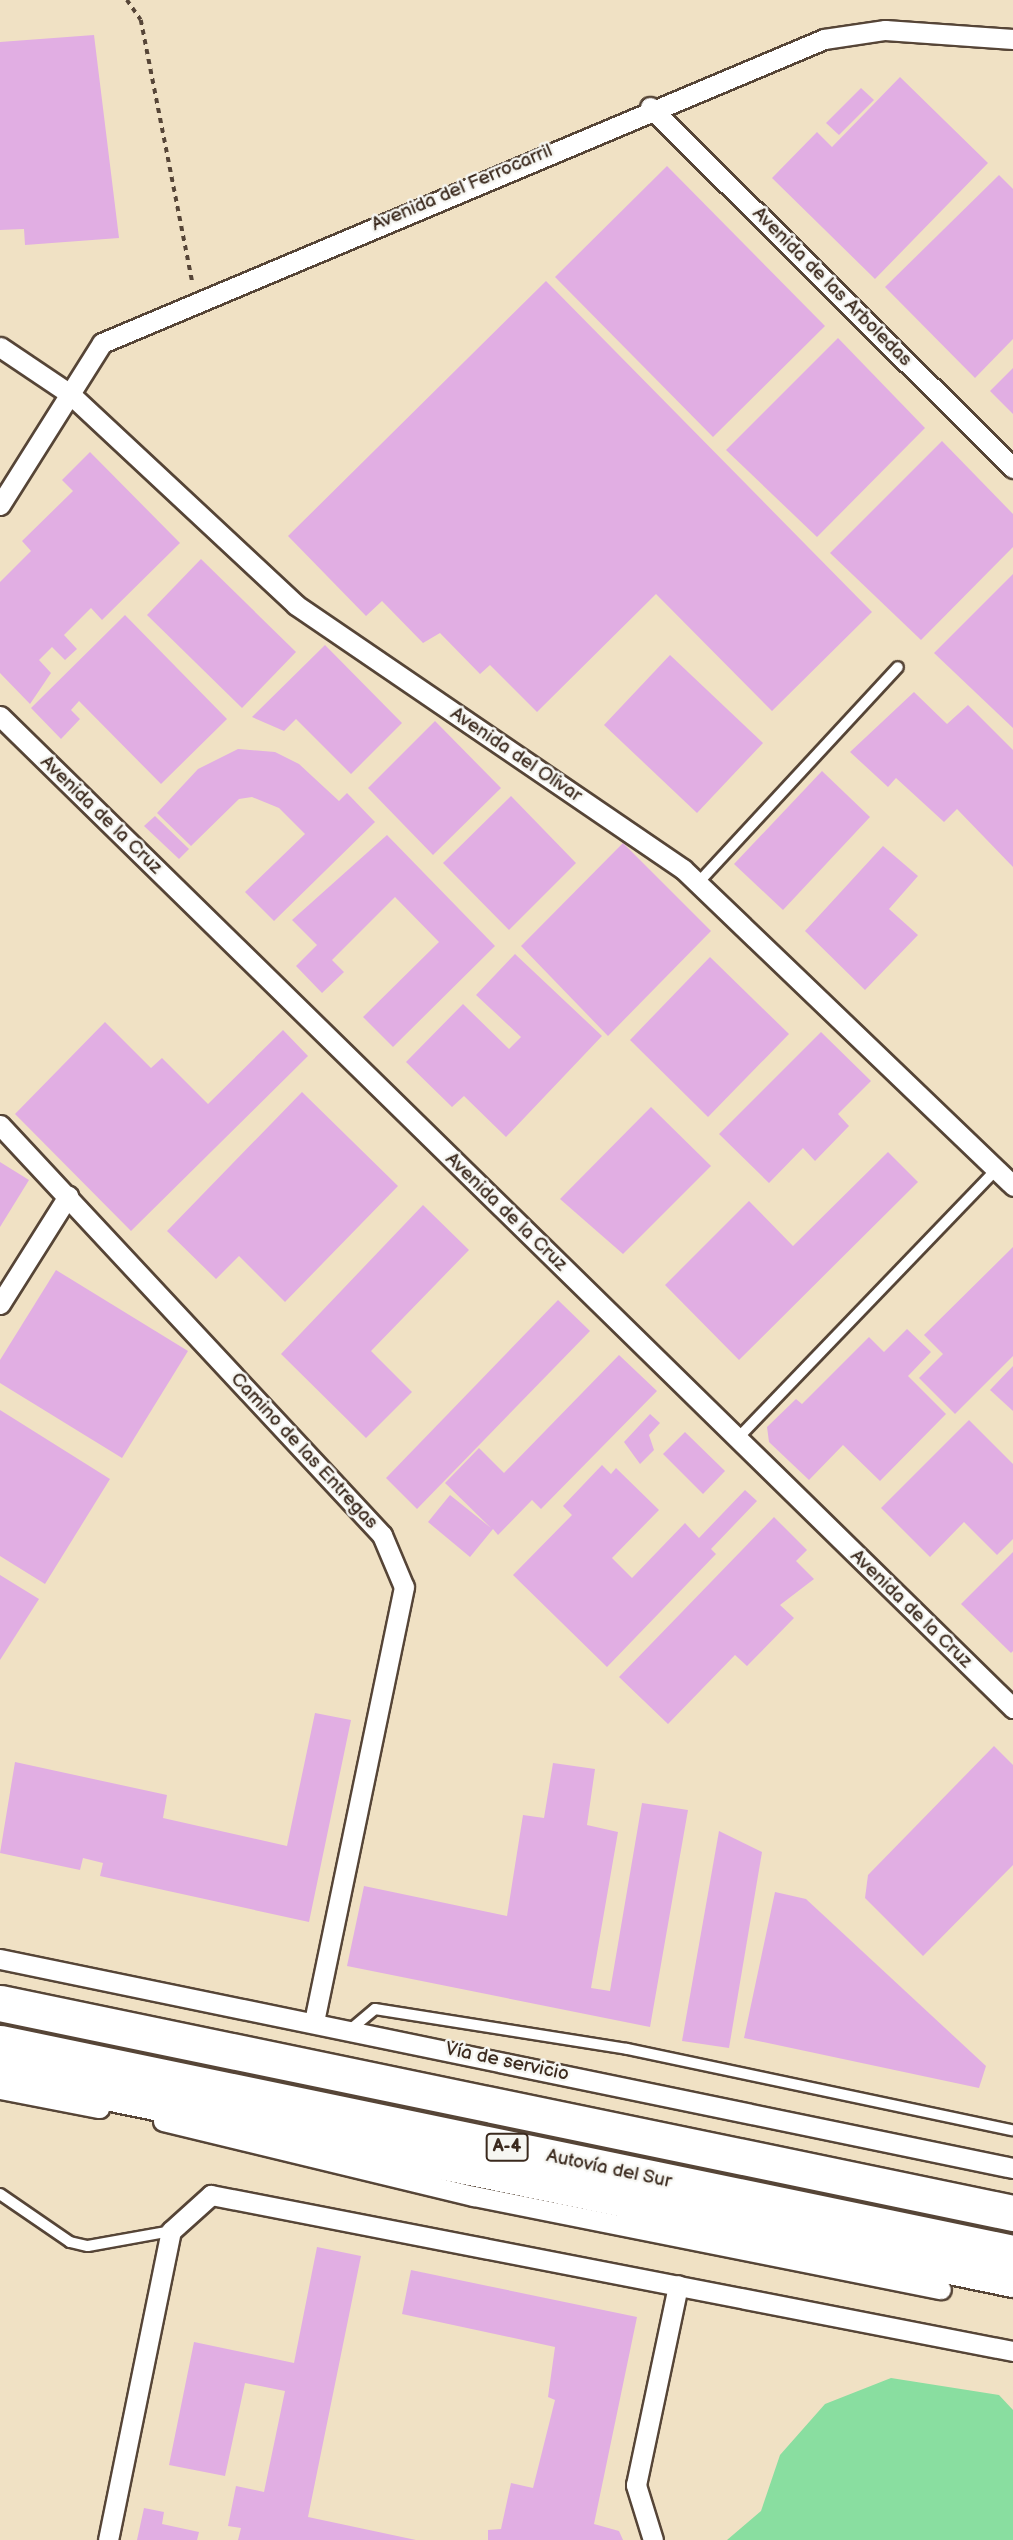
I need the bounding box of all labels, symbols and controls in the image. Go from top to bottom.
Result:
street label: Avenida del Ferrocarril [368,140,556,236]
street label: Avenida de las Arboledas [747,202,917,372]
street label: Avenida del Olivar [446,703,586,807]
street label: Avenida de la Cruz [35,751,167,879]
street label: Avenida de la Cruz [440,1148,572,1276]
street label: Camino de las Entregas [226,1368,382,1534]
street label: Avenida de la Cruz [845,1545,977,1673]
street label: Vía de servicio [443,2038,571,2086]
road number: A-4 [484,2132,530,2162]
street label: Autovía del Sur [544,2145,674,2193]

